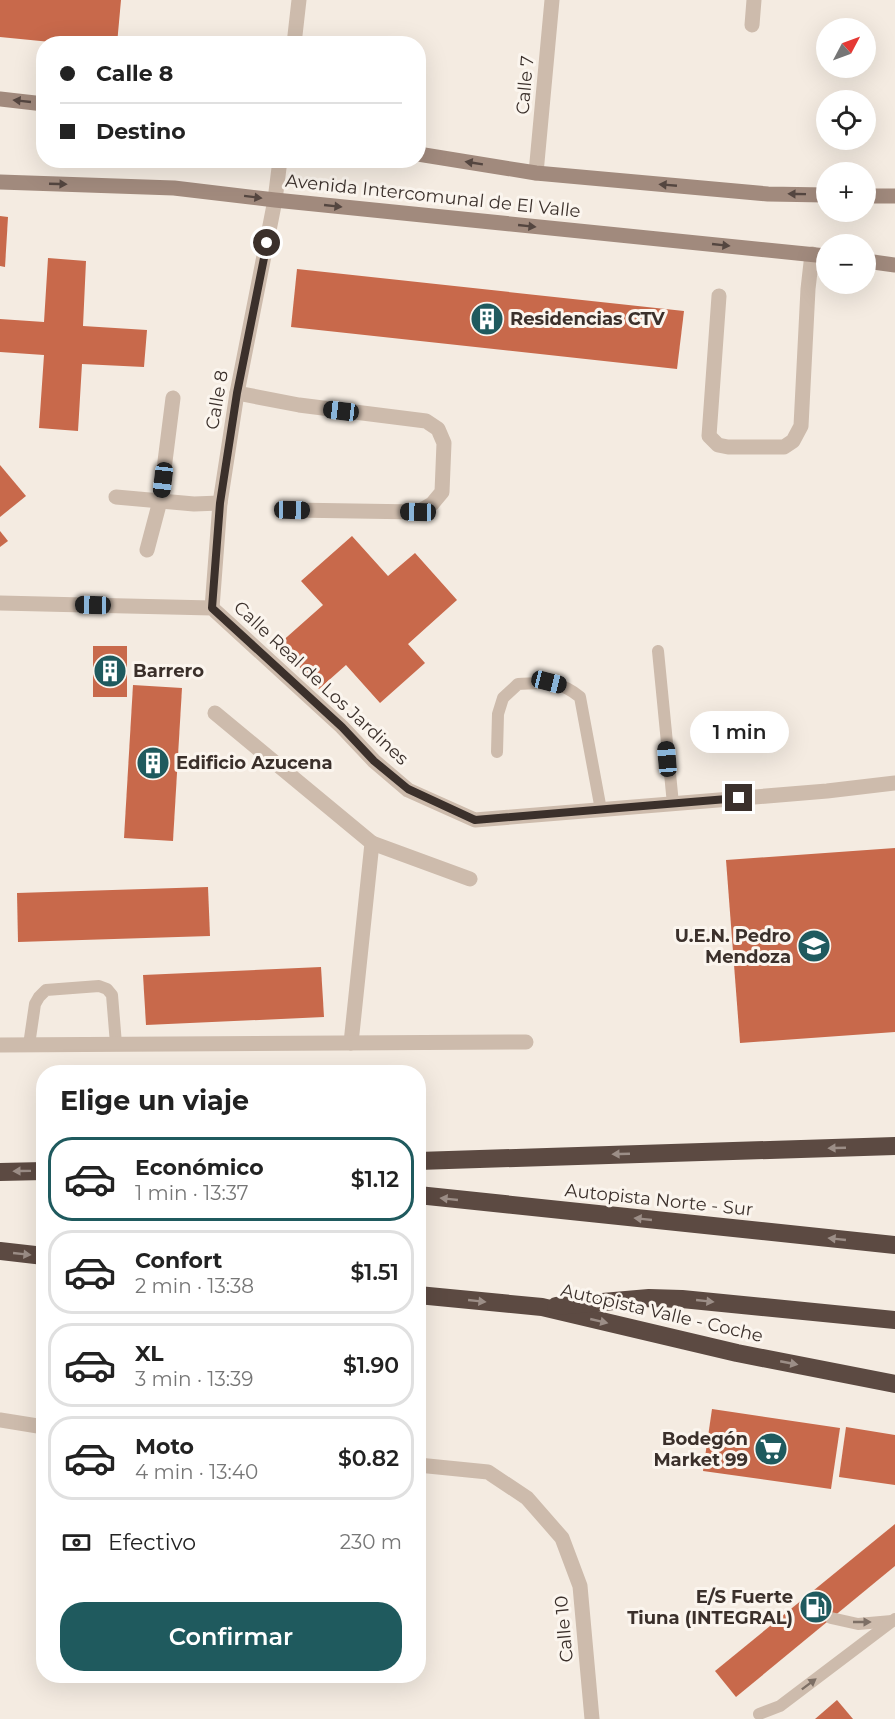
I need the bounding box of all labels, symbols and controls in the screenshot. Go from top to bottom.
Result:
north arrow [816,18,876,78]
map controls [816,18,876,294]
street label: Calle 7 [511,55,539,115]
text: Calle 8 [96,60,173,87]
button: locate [816,90,876,150]
one-way arrow [12,97,31,106]
text: Destino [96,118,186,145]
one-way arrow [464,158,483,167]
button: + [816,162,876,222]
street label: Avenida Intercomunal de El Valle [284,170,582,222]
one-way arrow [49,179,68,189]
one-way arrow [658,180,677,190]
one-way arrow [788,189,807,199]
one-way arrow [243,193,262,202]
one-way arrow [324,201,343,211]
one-way arrow [518,221,537,230]
route start [253,229,280,256]
button: − [816,234,876,294]
one-way arrow [712,240,731,250]
building icon: Residencias CTV [469,301,505,337]
place label: Residencias CTV [510,308,665,330]
street label: Calle 8 [201,369,233,431]
car [322,400,360,422]
car [152,461,174,499]
car [274,501,310,519]
car [400,503,436,521]
car [75,596,111,614]
street label: Calle Real de Los Jardines [229,596,413,770]
building icon: Barrero [92,653,128,689]
place label: Barrero [133,660,204,682]
car [529,669,569,695]
callout: 1 min [690,711,789,753]
text: 1 min [713,720,766,744]
car [656,740,678,778]
building icon: Edificio Azucena [135,745,171,781]
place label: Edificio Azucena [176,752,333,774]
route end [725,784,752,811]
place label: U.E.N. Pedro Mendoza [675,925,791,968]
school or university icon: U.E.N. Pedro Mendoza [796,928,832,964]
text: Elige un viaje [60,1084,249,1117]
one-way arrow [827,1143,846,1152]
one-way arrow [611,1150,630,1159]
icon: car [63,1152,117,1206]
text: Económico [135,1154,264,1181]
text: $1.12 [351,1166,399,1193]
one-way arrow [12,1167,31,1176]
street label: Autopista Norte - Sur [564,1179,754,1221]
text: 1 min · 13:37 [135,1181,249,1205]
one-way arrow [439,1194,458,1203]
one-way arrow [633,1214,652,1224]
one-way arrow [827,1234,846,1244]
icon: car [63,1245,117,1299]
text: Confort [135,1247,222,1274]
one-way arrow [12,1249,31,1259]
text: $1.51 [350,1259,399,1286]
text: 2 min · 13:38 [135,1274,254,1298]
street label: Autopista Valle - Coche [559,1279,765,1347]
one-way arrow [467,1296,486,1306]
one-way arrow [696,1296,715,1306]
one-way arrow [590,1316,608,1326]
icon: car [63,1338,117,1392]
text: XL [135,1340,164,1367]
text: $1.90 [343,1352,399,1379]
one-way arrow [780,1359,799,1368]
text: 3 min · 13:39 [135,1367,253,1391]
place label: Bodegón Market 99 [653,1428,748,1471]
icon: car [63,1431,117,1485]
supermarket icon: Bodegón Market 99 [753,1431,789,1467]
text: Moto [135,1433,194,1460]
text: $0.82 [338,1445,399,1472]
text: 4 min · 13:40 [135,1460,258,1484]
icon: cash [60,1526,93,1559]
text: Efectivo [108,1529,196,1556]
text: 230 m [340,1530,402,1554]
place label: E/S Fuerte Tiuna (INTEGRAL) [627,1586,793,1629]
fuel station icon: E/S Fuerte Tiuna (INTEGRAL) [798,1589,834,1625]
street label: Calle 10 [550,1595,578,1663]
button: Confirmar [60,1602,402,1671]
one-way arrow [853,1617,872,1627]
one-way arrow [800,1678,816,1690]

